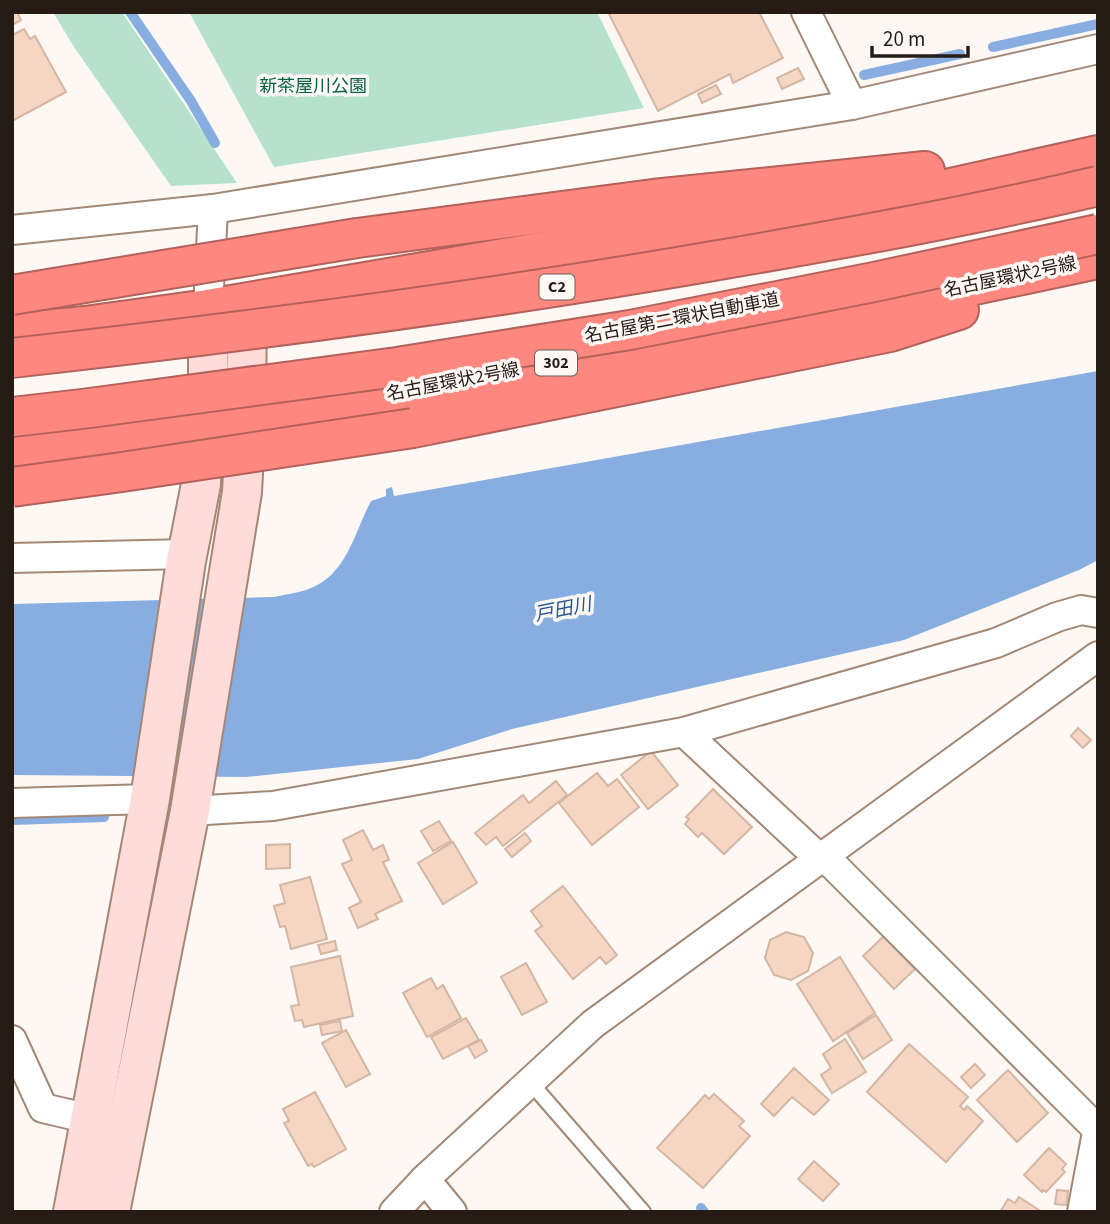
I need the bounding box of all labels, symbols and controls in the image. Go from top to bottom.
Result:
scale bar [872,14,968,58]
text: 20 m [883,24,925,54]
park label: 新茶屋川公園 [259,74,367,99]
street label: 名古屋環状2号線 [941,251,1079,303]
road number: C2 [540,274,574,300]
street label: 名古屋第二環状自動車道 [582,287,782,349]
road number: 302 [535,350,577,376]
street label: 名古屋環状2号線 [384,357,522,407]
water label: 戸田川 [532,591,596,629]

